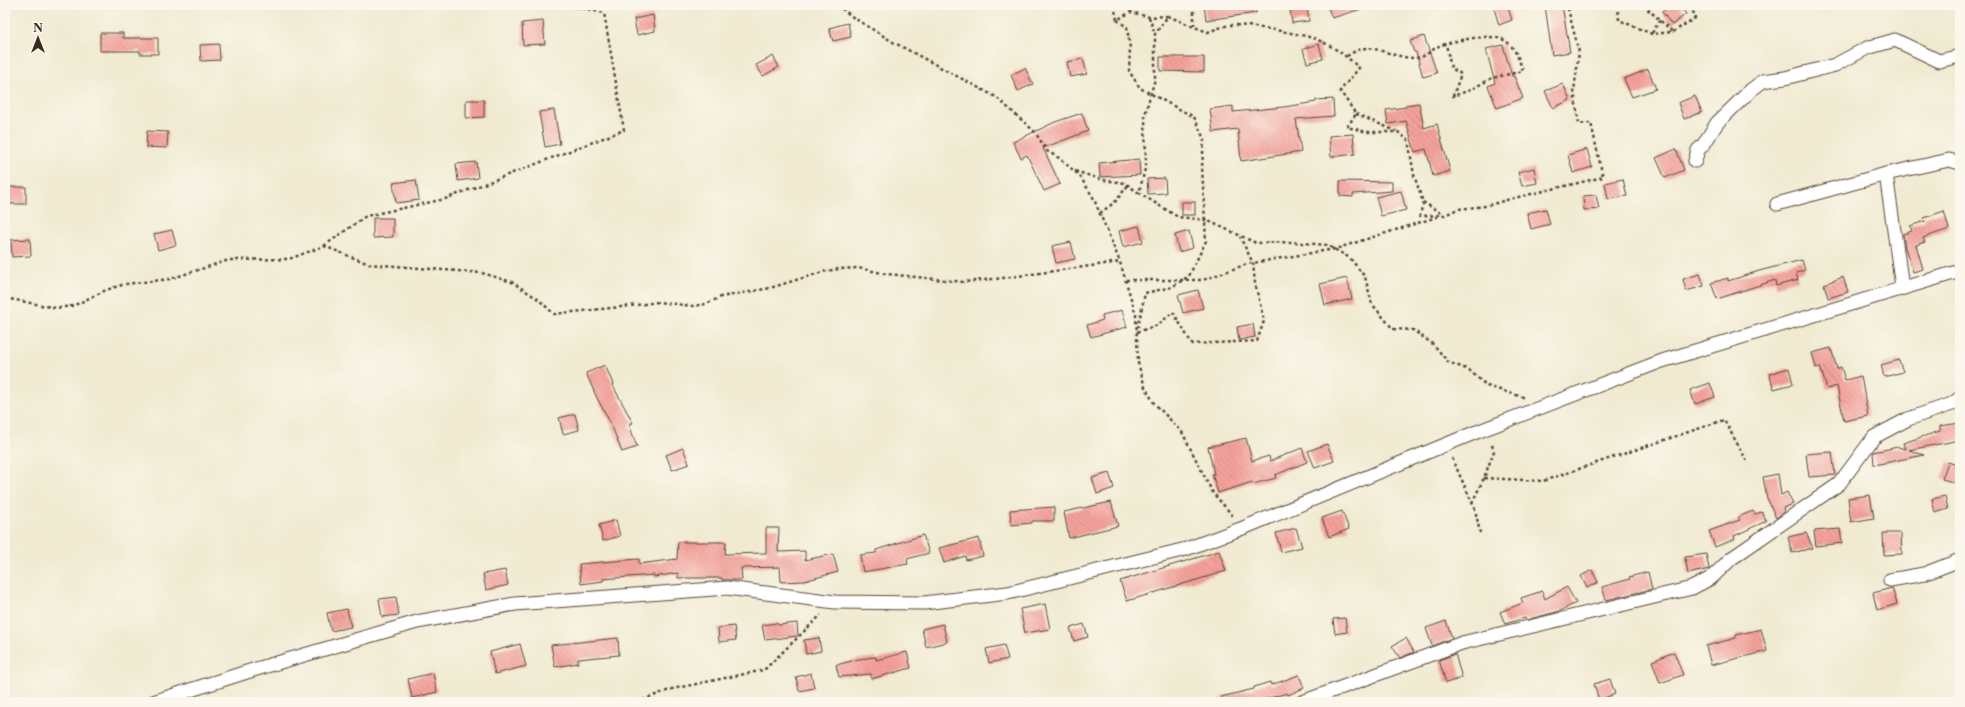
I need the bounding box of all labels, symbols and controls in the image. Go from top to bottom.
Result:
north arrow [18,18,58,58]
text: N [33,21,43,35]

